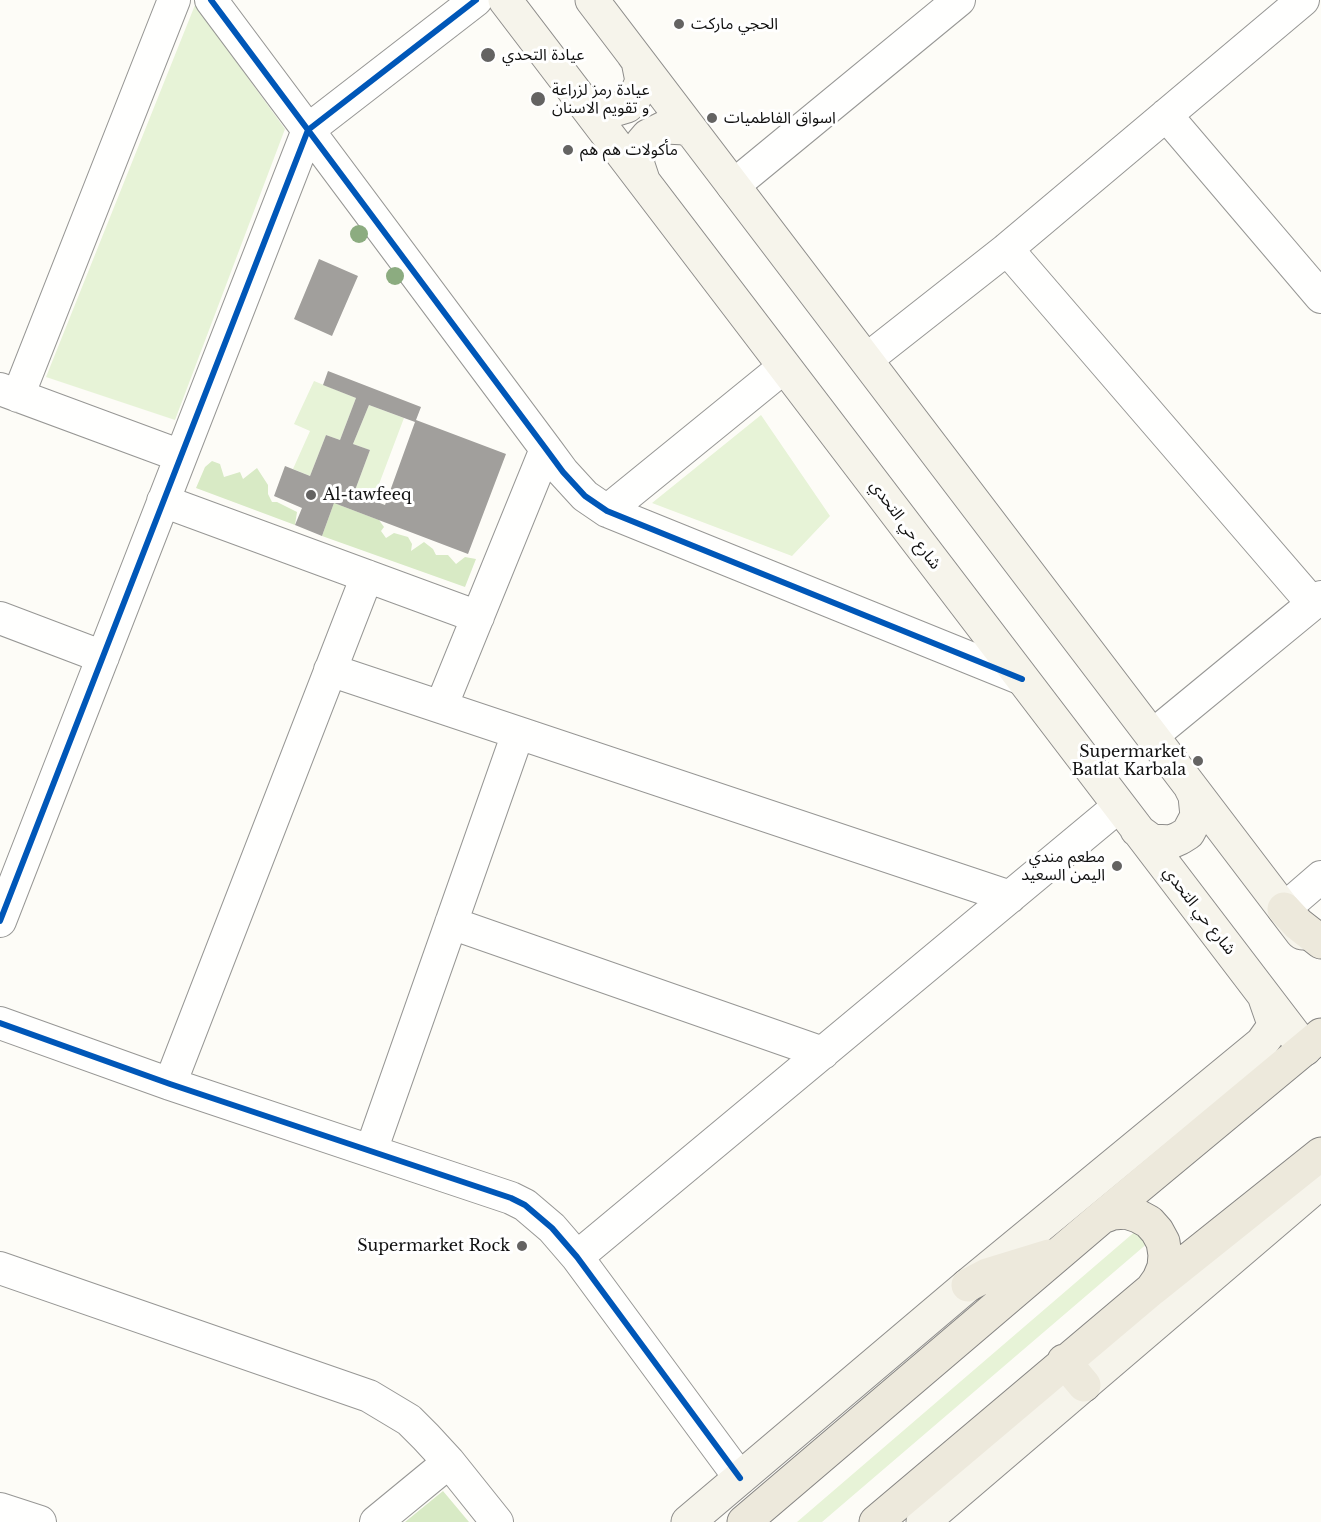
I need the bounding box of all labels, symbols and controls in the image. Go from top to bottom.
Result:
place label: الحجي ماركت [691,14,778,34]
marker: الحجي ماركت [672,17,686,31]
place label: عيادة التحدي [502,45,584,65]
marker: عيادة التحدي [479,46,497,64]
place label: عيادة رمز لزراعة و تقويم الاسنان [552,80,650,118]
marker: عيادة رمز لزراعة و تقويم الاسنان [529,90,547,108]
place label: اسواق الفاطميات [724,108,836,128]
marker: اسواق الفاطميات [705,111,719,125]
place label: مأكولات هم هم [580,140,678,160]
marker: مأكولات هم هم [561,143,575,157]
street label: شارع حي التحدي [865,477,945,573]
place label: Al-tawfeeq [323,485,411,505]
marker: Al-tawfeeq [304,488,318,502]
place label: Supermarket Batlat Karbala [1072,742,1186,780]
marker: Supermarket Batlat Karbala [1191,754,1205,768]
place label: مطعم مندي اليمن السعيد [1021,847,1105,885]
marker: مطعم مندي اليمن السعيد [1110,859,1124,873]
street label: شارع حي التحدي [1159,863,1239,959]
place label: Supermarket Rock [357,1236,510,1256]
marker: Supermarket Rock [515,1239,529,1253]

